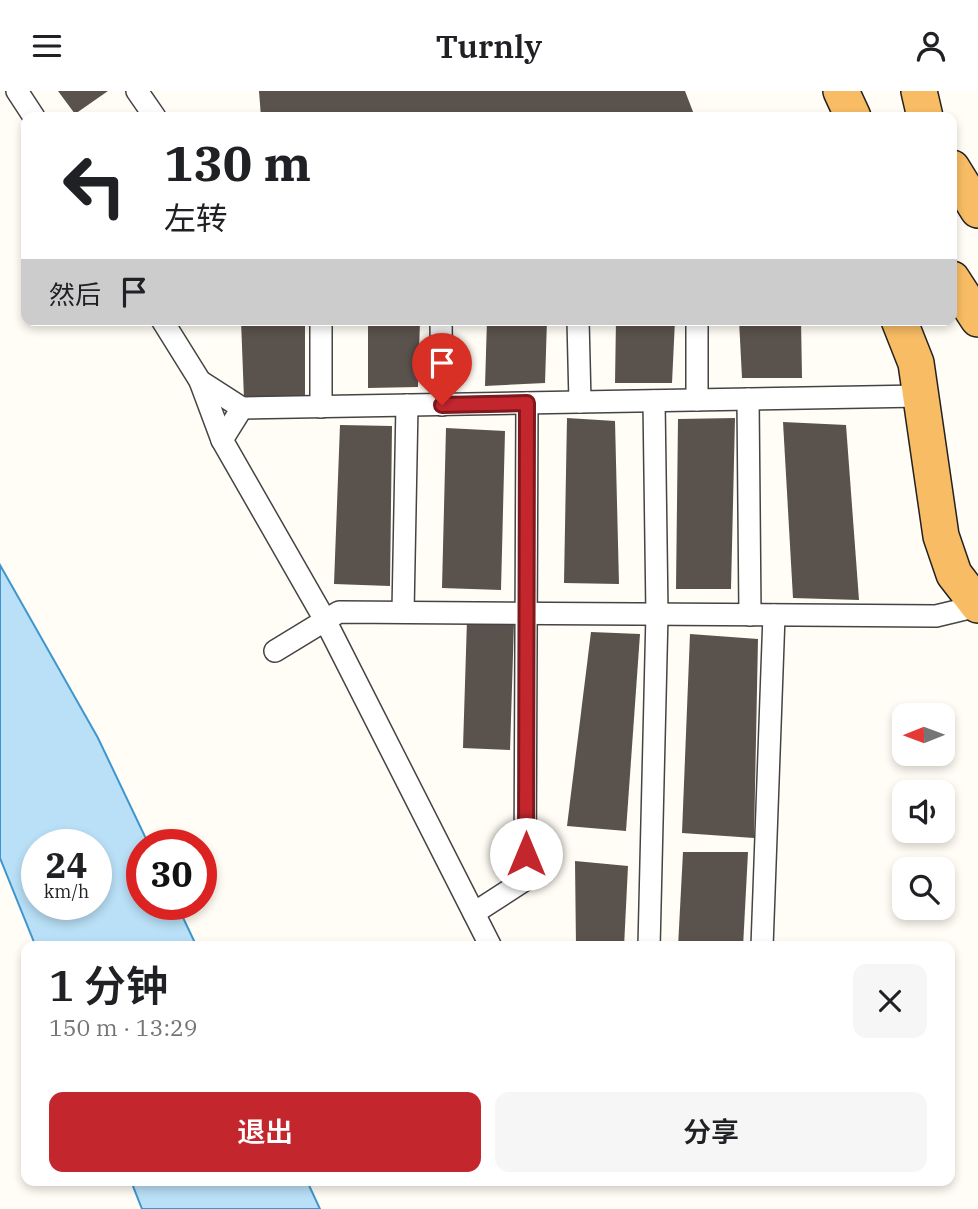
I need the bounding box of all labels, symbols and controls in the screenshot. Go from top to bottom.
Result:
text: Turnly [436,25,542,67]
icon: menu [28,27,66,65]
icon: person [912,27,950,65]
text: 130 m [164,131,311,194]
icon: left [49,140,140,231]
text: 左转 [164,197,228,239]
icon: arrive [115,273,153,311]
text: 然后 [49,277,101,311]
pin [412,333,472,405]
icon: arrive [423,344,461,382]
north arrow [892,703,956,767]
map controls [892,703,955,920]
button: sound [892,780,955,843]
position arrow [489,817,563,891]
speed limit sign: 30 [126,829,217,920]
text: 24 [45,842,88,888]
button: search [892,857,955,920]
text: km/h [44,880,89,903]
text: 1 分钟 [49,958,168,1013]
button: close [853,964,927,1038]
text: 150 m · 13:29 [49,1012,198,1042]
button: 退出 [49,1092,481,1172]
button: 分享 [495,1092,927,1172]

